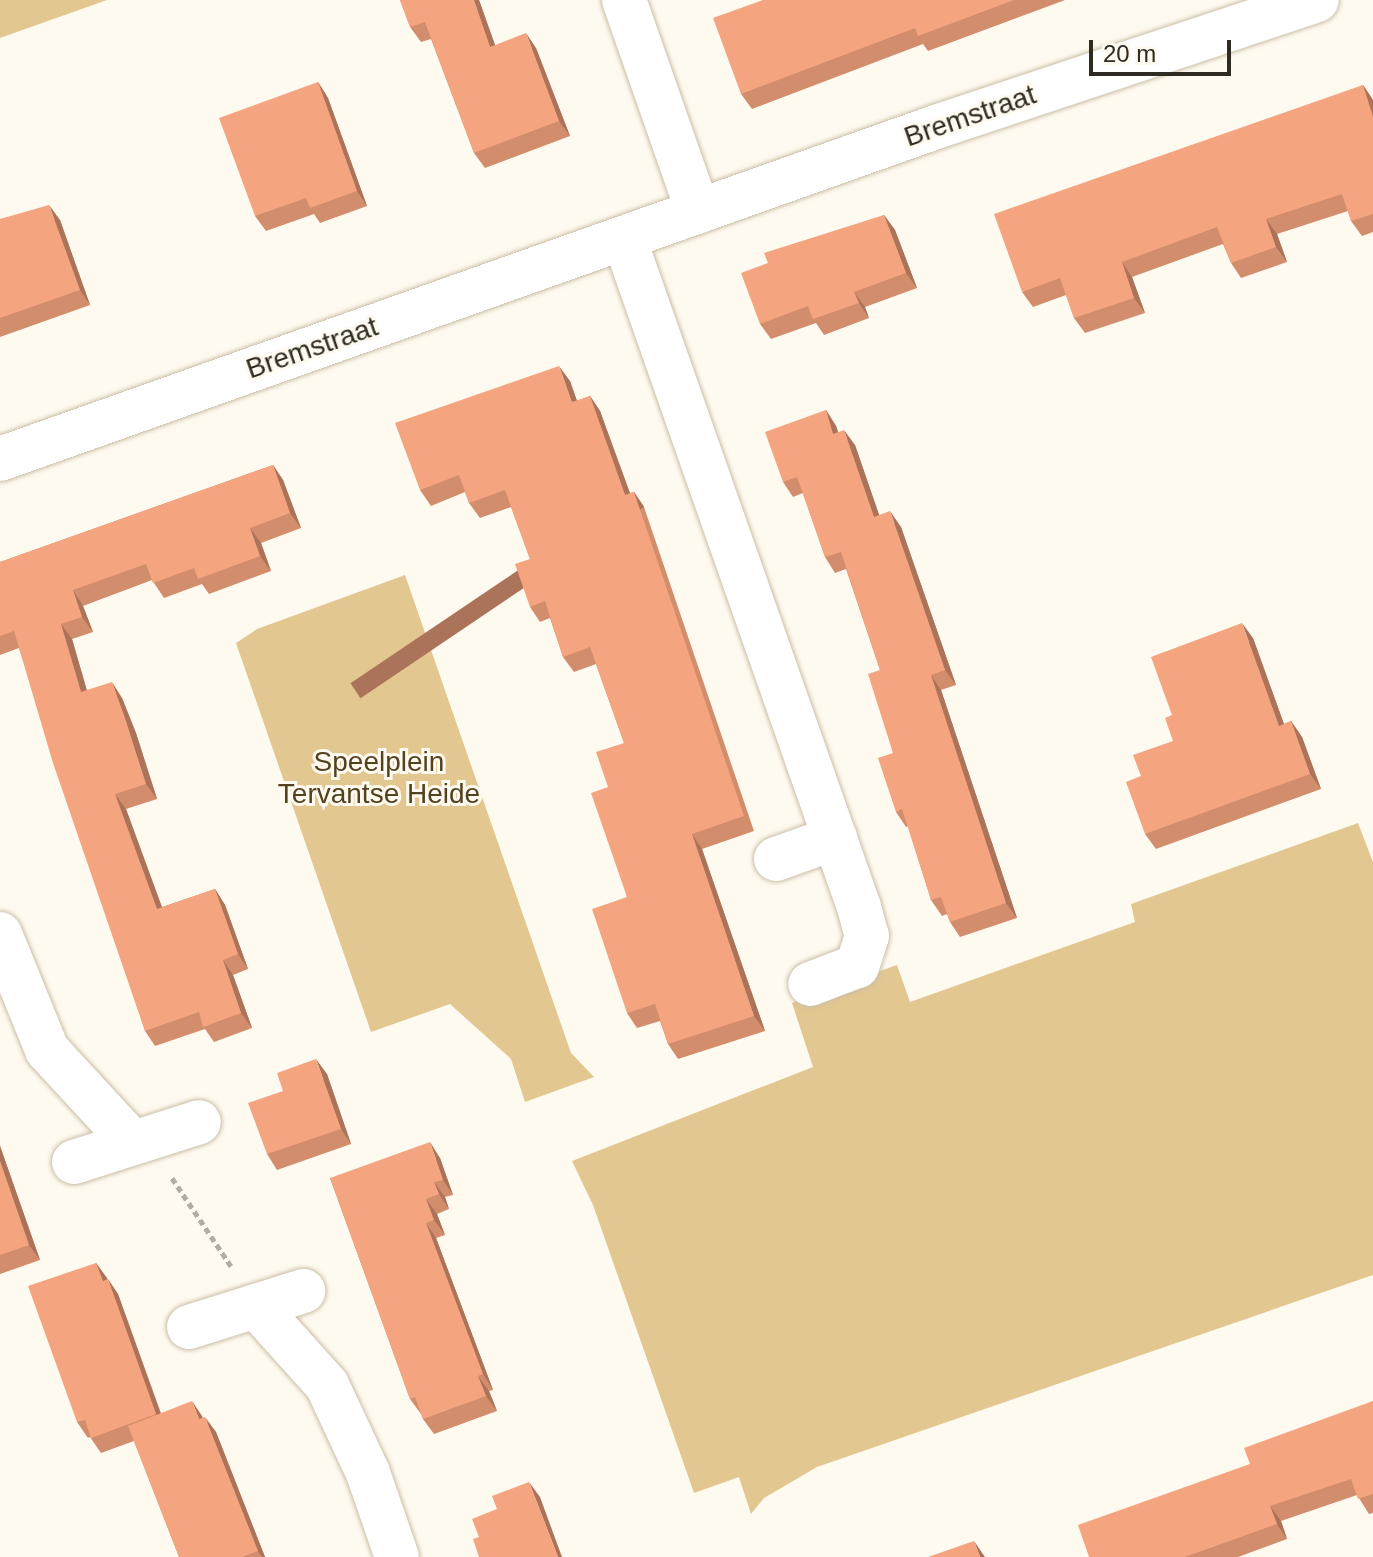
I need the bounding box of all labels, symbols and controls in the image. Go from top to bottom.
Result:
scale bar [1093,24,1235,74]
text: 20 m [1103,40,1156,67]
street label: Bremstraat [900,78,1040,154]
street label: Bremstraat [242,310,382,386]
park label: Speelplein Tervantse Heide [278,745,480,811]

